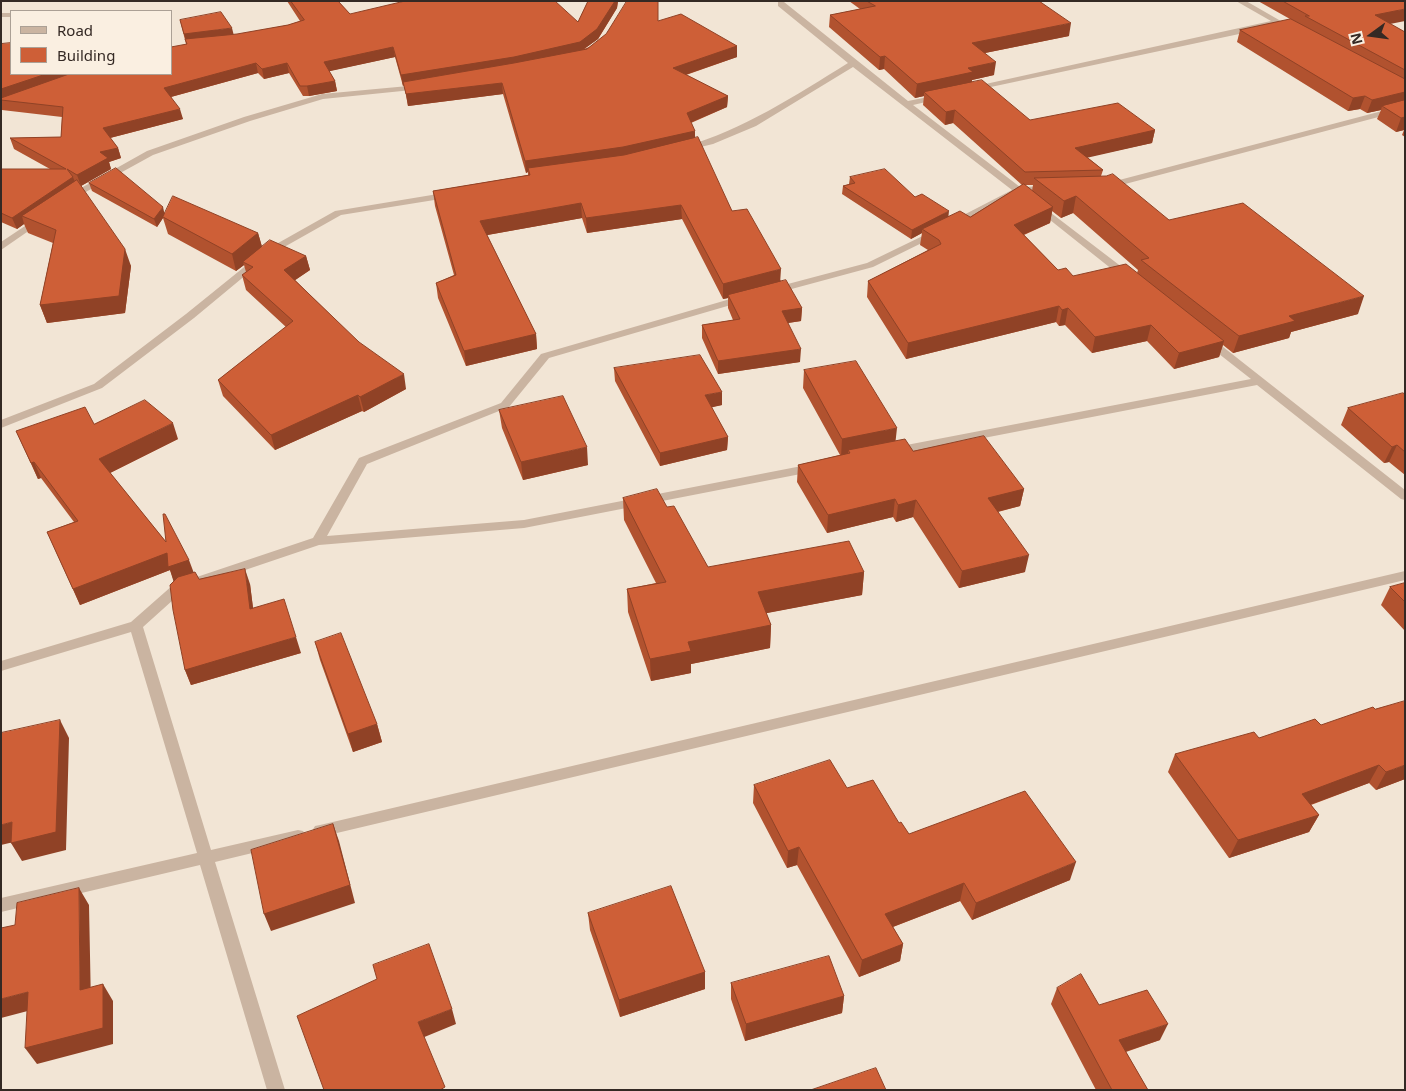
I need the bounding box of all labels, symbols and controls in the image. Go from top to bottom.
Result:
legend [10,10,172,75]
north arrow [1346,10,1396,60]
text: Road [57,20,93,40]
text: N [1345,31,1367,47]
text: Building [57,45,115,65]

